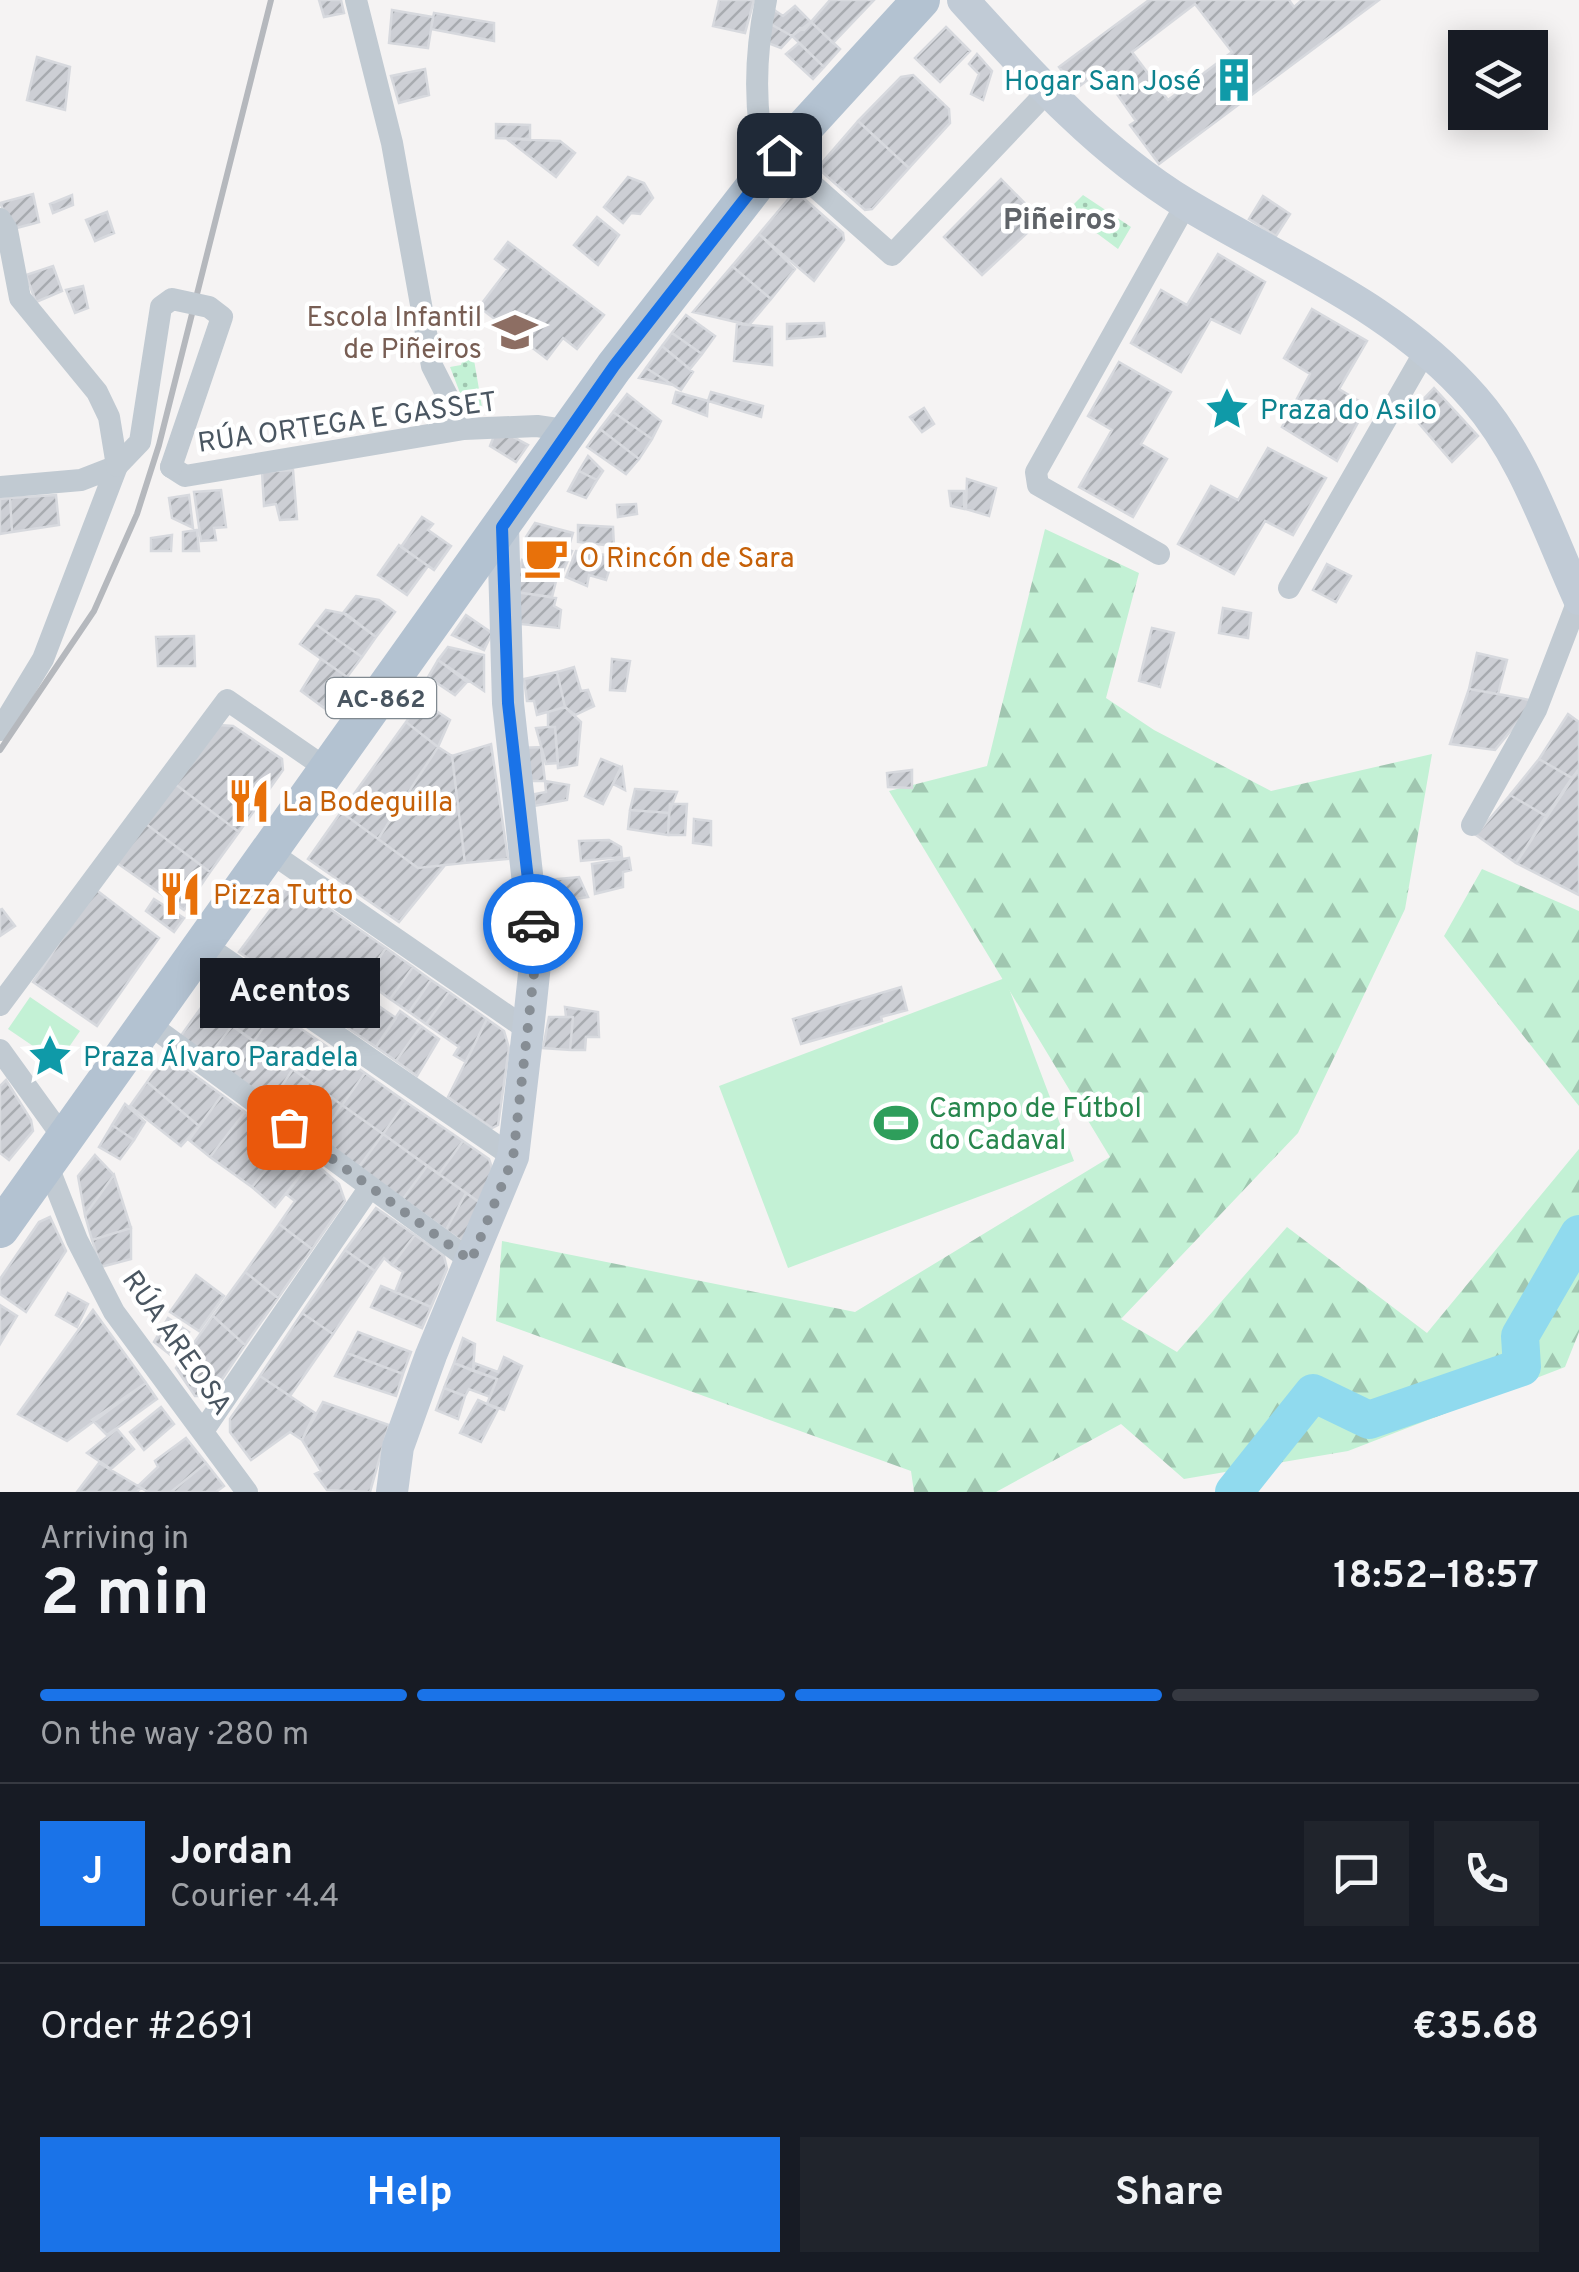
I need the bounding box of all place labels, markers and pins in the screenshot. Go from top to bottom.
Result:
building icon: Hogar San José [1210,56,1258,104]
place label: Hogar San José [1004,65,1201,101]
pin [737,113,822,198]
place label: Escola Infantil de Piñeiros [307,301,482,369]
school or university icon: Escola Infantil de Piñeiros [491,308,539,356]
place icon: Praza do Asilo [1203,385,1251,433]
place label: Praza do Asilo [1260,394,1437,430]
cafe icon: O Rincón de Sara [522,533,570,581]
place label: O Rincón de Sara [579,542,794,578]
restaurant icon: La Bodeguilla [225,777,273,825]
place label: La Bodeguilla [282,786,453,822]
restaurant icon: Pizza Tutto [156,870,204,918]
place label: Pizza Tutto [213,879,353,915]
callout: Acentos [199,957,379,1027]
place icon: Praza Álvaro Paradela [26,1032,74,1080]
place label: Praza Álvaro Paradela [83,1039,358,1077]
pin [247,1085,332,1170]
place label: Campo de Fútbol do Cadaval [929,1092,1142,1160]
sports icon: Campo de Fútbol do Cadaval [872,1099,920,1147]

